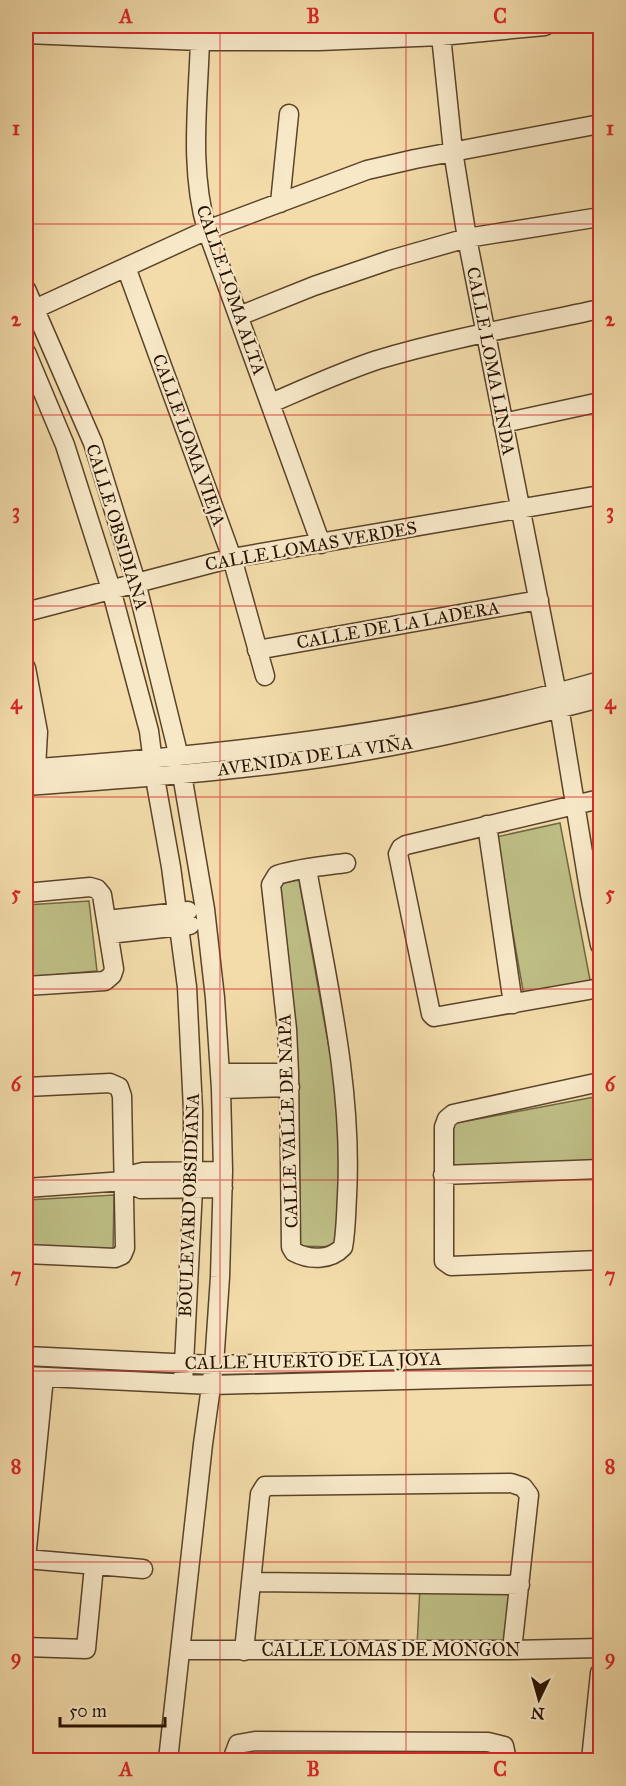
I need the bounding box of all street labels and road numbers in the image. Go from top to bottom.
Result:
street label: CALLE LOMA ALTA [192,202,270,378]
street label: CALLE LOMA LINDA [462,265,520,457]
street label: CALLE LOMA VIEJA [147,351,230,529]
street label: CALLE OBSIDIANA [81,441,153,613]
street label: CALLE LOMAS VERDES [203,517,419,575]
street label: CALLE DE LA LADERA [295,596,501,654]
street label: AVENIDA DE LA VIÑA [215,730,414,781]
street label: CALLE VALLE DE NAPA [273,1013,303,1229]
street label: BOULEVARD OBSIDIANA [174,1092,204,1318]
street label: CALLE HUERTO DE LA JOYA [184,1348,442,1375]
street label: CALLE LOMAS DE MONGON [261,1639,521,1661]

